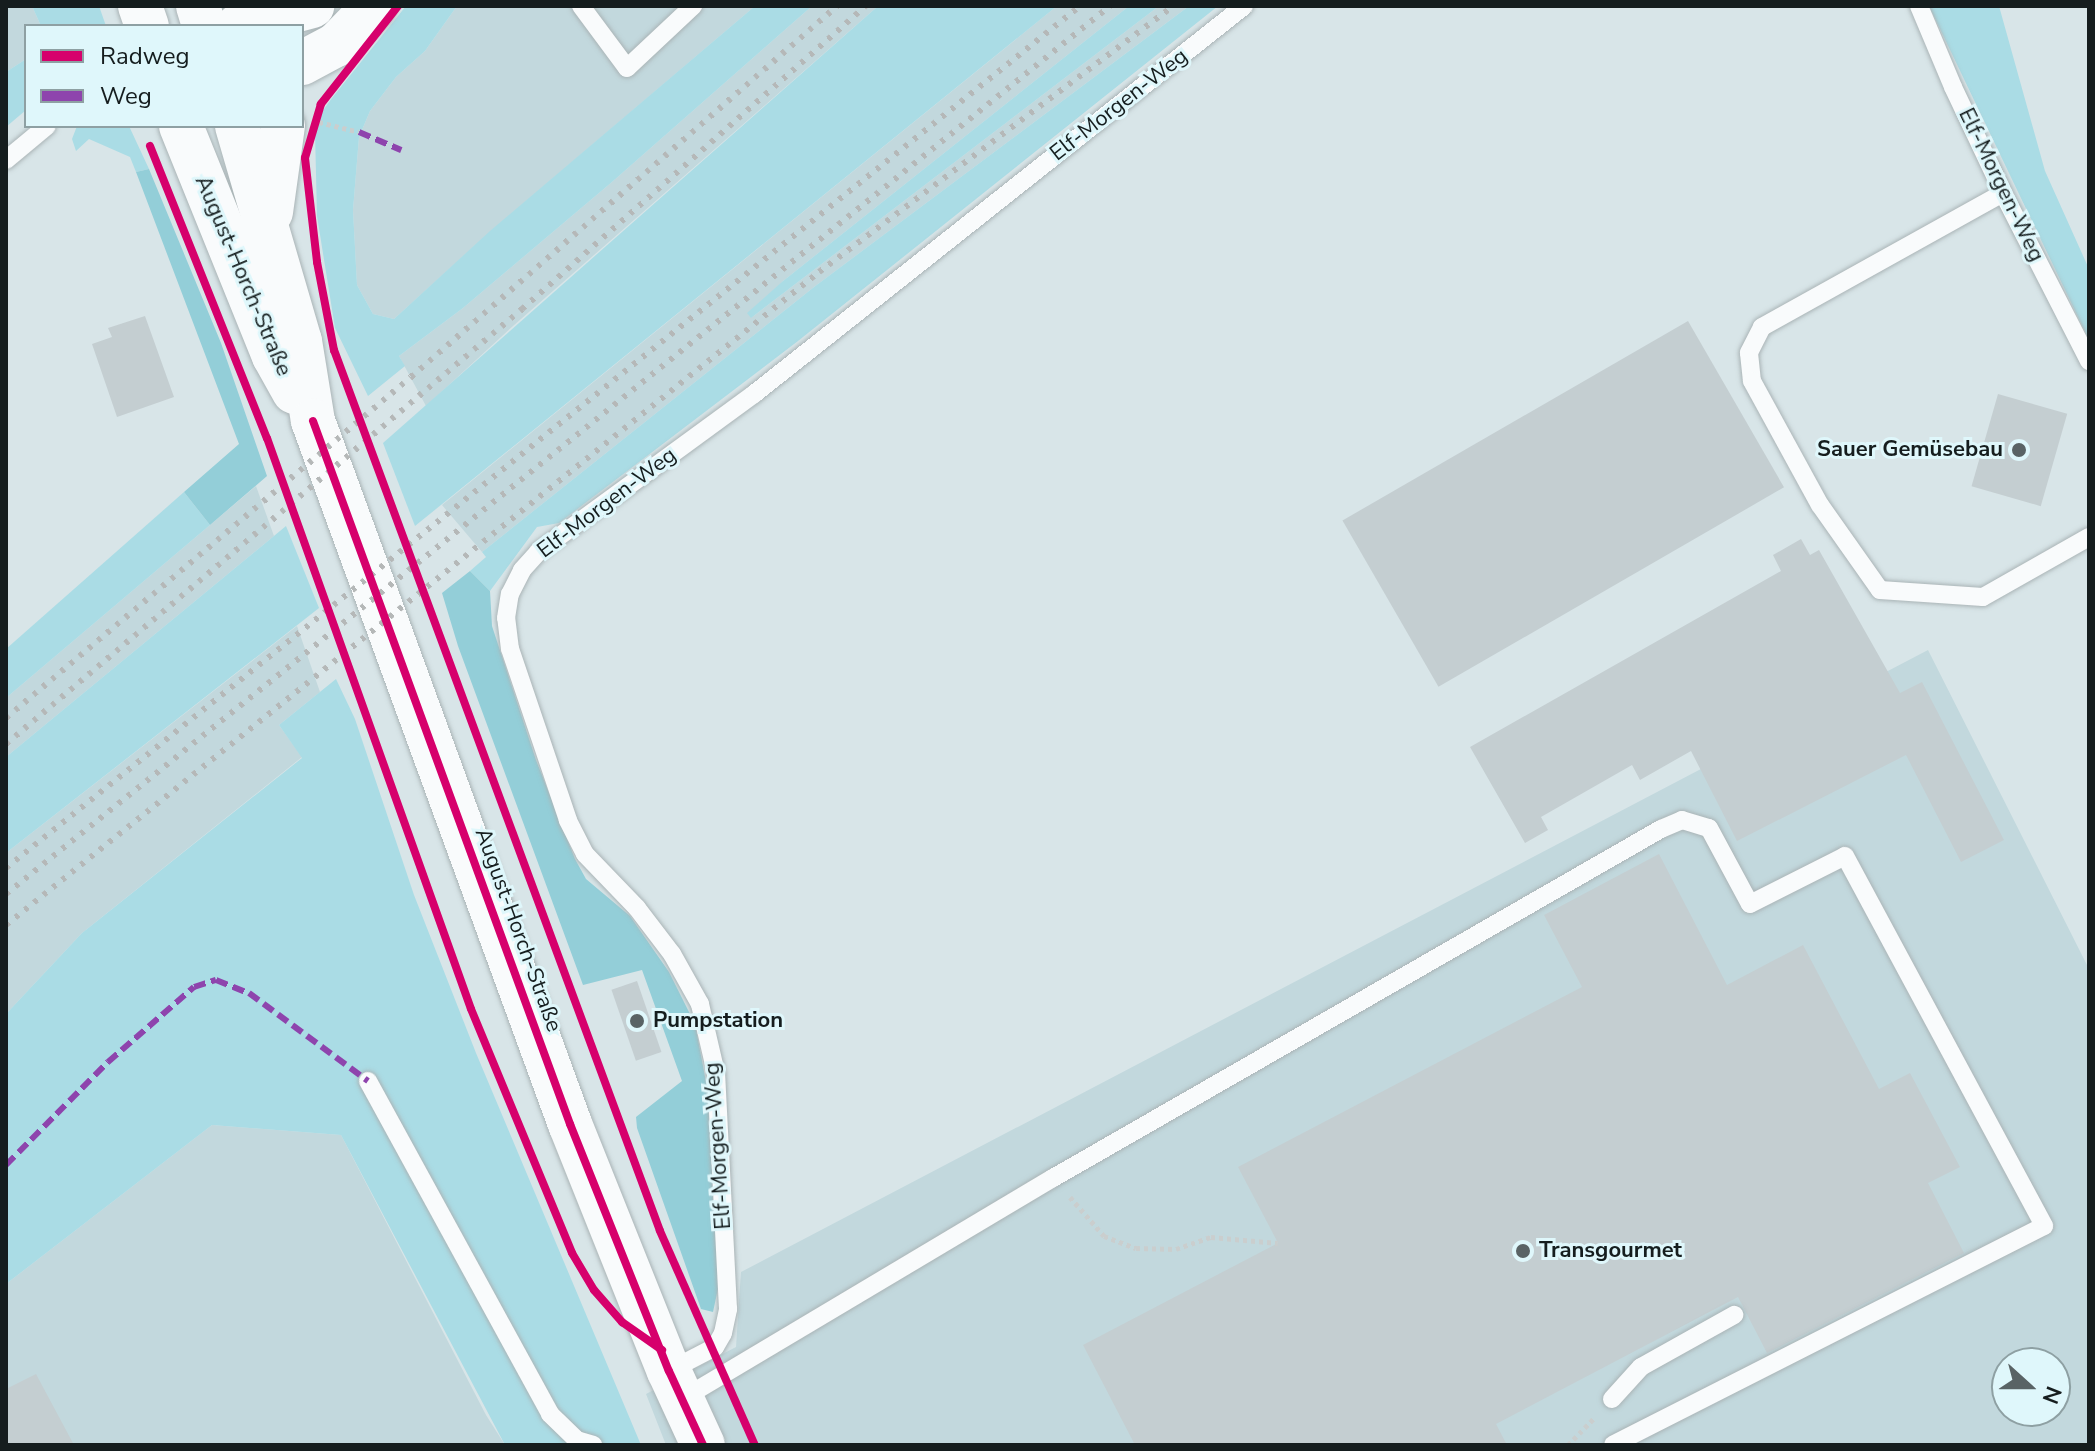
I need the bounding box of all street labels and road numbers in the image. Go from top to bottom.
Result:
street label: Elf-Morgen-Weg [1045,43,1193,167]
street label: Elf-Morgen-Weg [1952,104,2050,266]
street label: August-Horch-Straße [189,172,297,380]
street label: Elf-Morgen-Weg [532,442,682,564]
street label: August-Horch-Straße [469,824,567,1036]
street label: Elf-Morgen-Weg [699,1062,737,1230]

